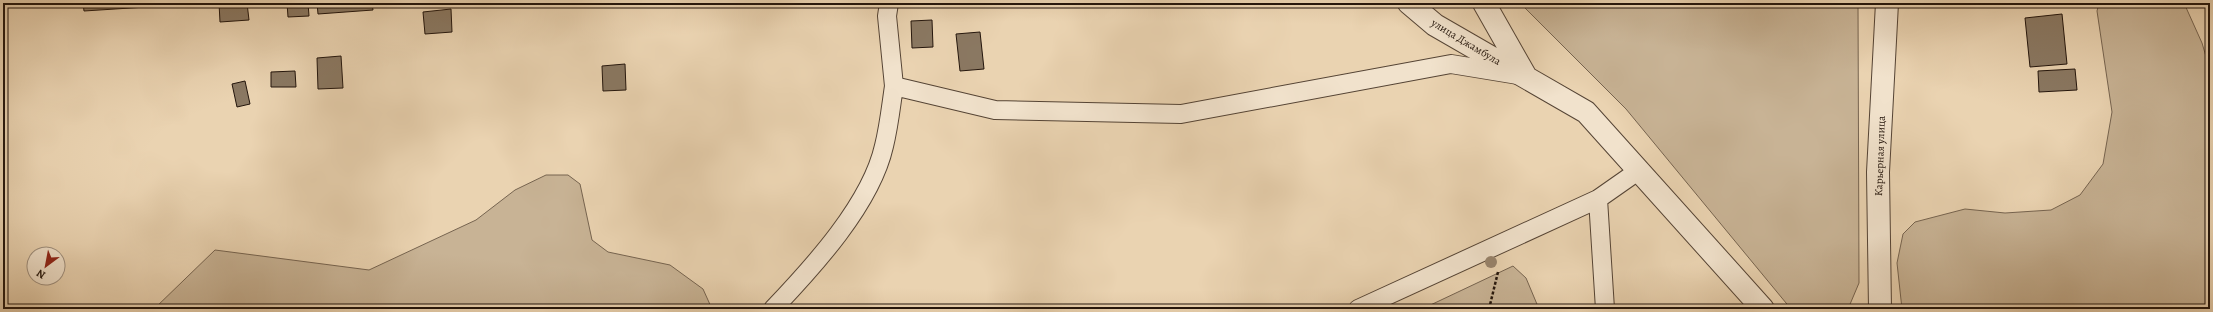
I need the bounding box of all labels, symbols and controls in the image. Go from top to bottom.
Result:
street label: улица Джамбула [1427,15,1504,69]
street label: Карьерная улица [1871,115,1889,196]
north arrow [26,246,66,286]
text: N [34,266,48,283]

